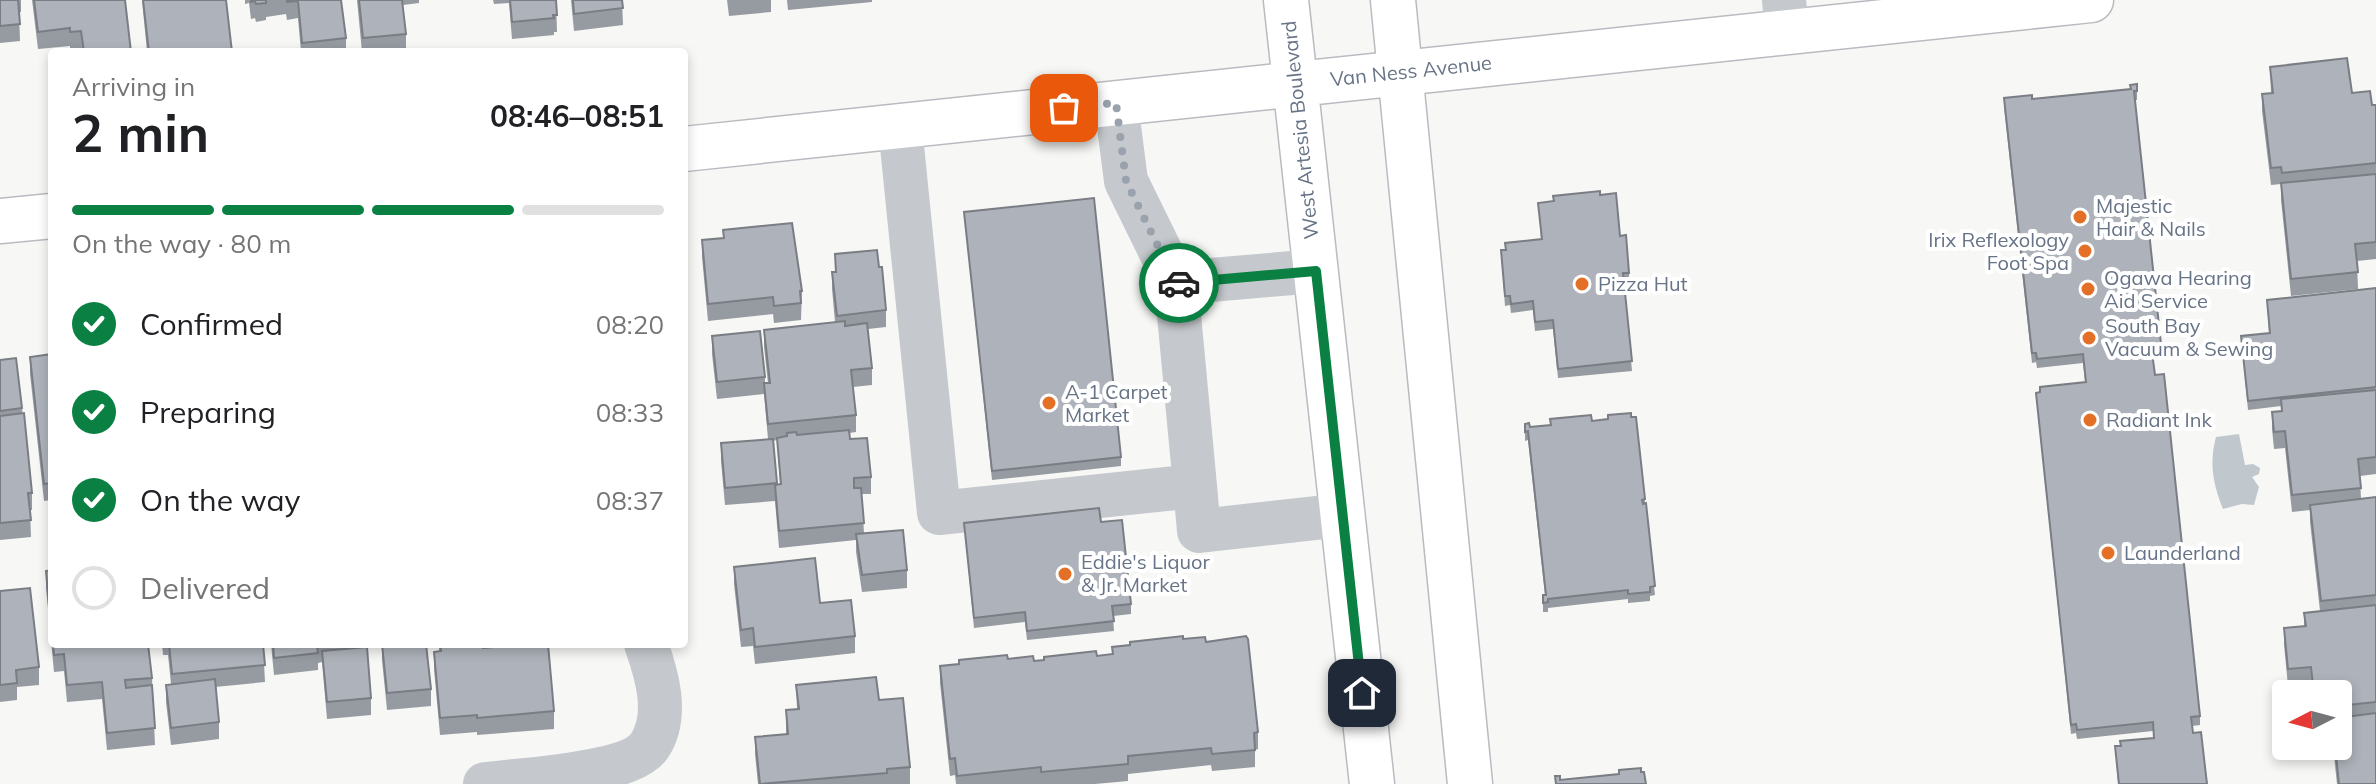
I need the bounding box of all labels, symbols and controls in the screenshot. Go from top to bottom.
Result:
street label: West Artesia Boulevard [1276,19,1323,241]
street label: Van Ness Avenue [1329,50,1493,91]
text: Arriving in [72,70,195,103]
pin [1030,74,1098,142]
icon: bag [1042,86,1086,130]
text: 08:46–08:51 [490,97,664,135]
text: 2 min [72,100,209,165]
place label: Majestic Hair & Nails [2096,193,2206,241]
marker: Majestic Hair & Nails [2071,208,2089,226]
text: On the way · 80 m [72,227,291,260]
place label: Irix Reflexology Foot Spa [1928,227,2069,275]
marker: Irix Reflexology Foot Spa [2076,242,2094,260]
courier [1139,243,1219,323]
icon: car [1157,261,1201,305]
place label: Ogawa Hearing Aid Service [2104,265,2252,313]
place label: Pizza Hut [1598,271,1688,296]
marker: Pizza Hut [1573,275,1591,293]
marker: Ogawa Hearing Aid Service [2079,280,2097,298]
icon: check [72,302,116,346]
text: Confirmed [140,305,283,343]
text: 08:20 [596,308,664,341]
place label: South Bay Vacuum & Sewing [2105,313,2273,361]
marker: South Bay Vacuum & Sewing [2080,329,2098,347]
place label: A-1 Carpet Market [1065,379,1168,427]
icon: check [72,390,116,434]
text: Preparing [140,393,276,431]
marker: A-1 Carpet Market [1040,394,1058,412]
text: 08:33 [596,396,664,429]
place label: Radiant Ink [2106,407,2212,432]
marker: Radiant Ink [2081,411,2099,429]
icon: check [72,478,116,522]
text: On the way [140,481,300,519]
text: 08:37 [596,484,664,517]
place label: Launderland [2124,540,2241,565]
marker: Launderland [2099,544,2117,562]
place label: Eddie's Liquor & Jr. Market [1081,549,1210,597]
marker: Eddie's Liquor & Jr. Market [1056,565,1074,583]
text: Delivered [140,569,270,607]
pin [1328,659,1396,727]
icon: home [1340,671,1384,715]
north arrow [2272,680,2352,760]
map controls [2272,680,2352,760]

